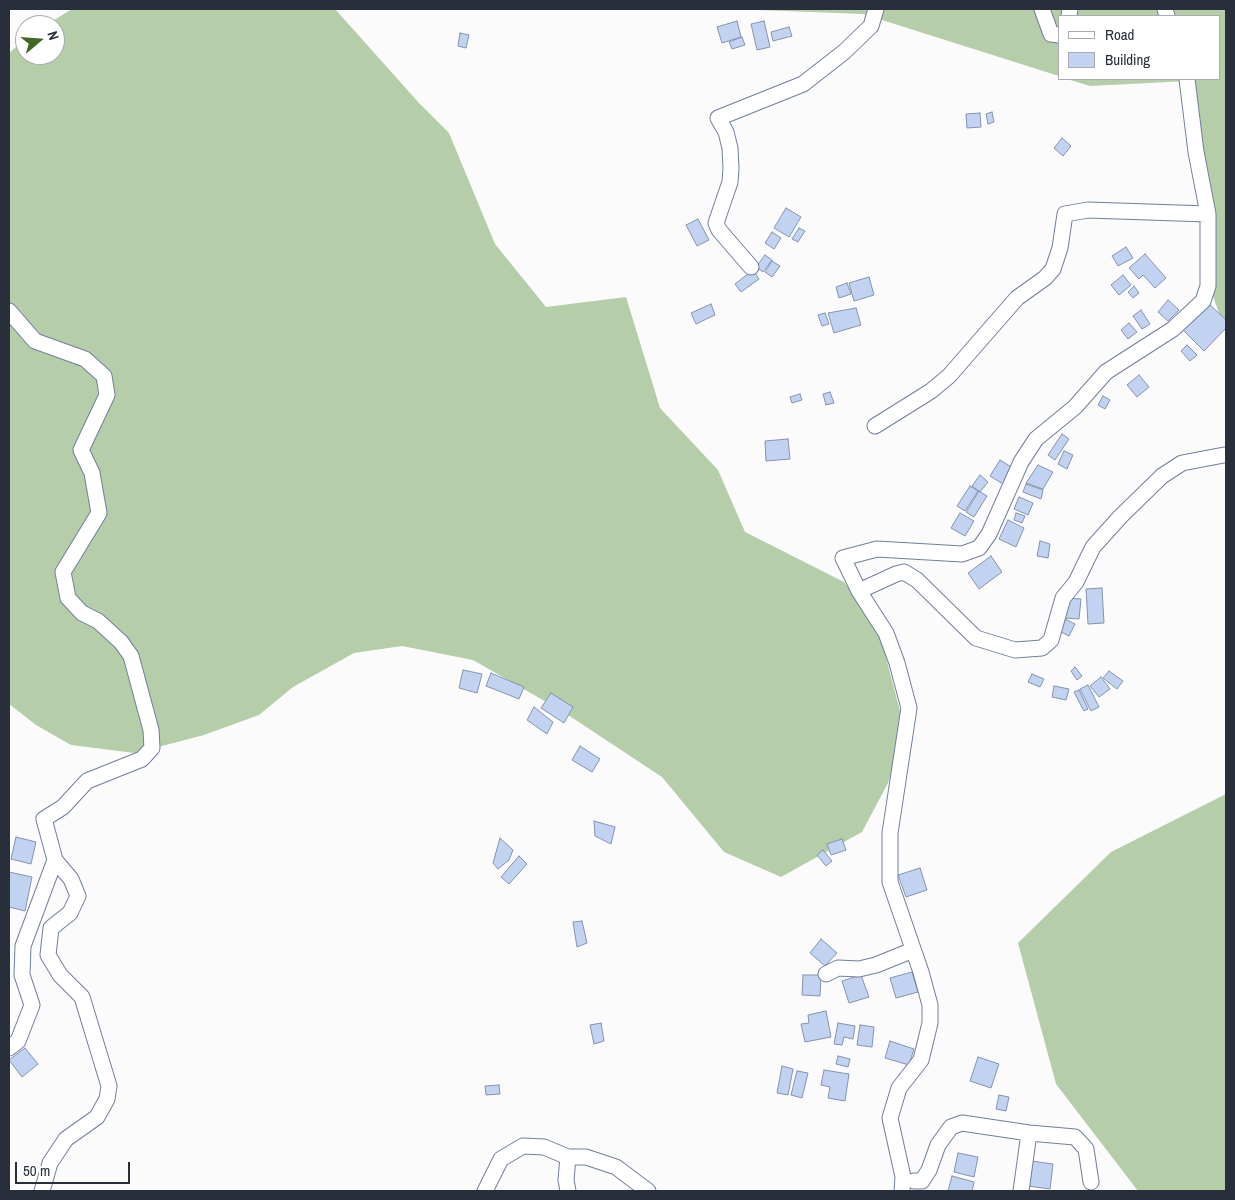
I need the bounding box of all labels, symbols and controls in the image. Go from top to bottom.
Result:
north arrow [15,15,65,65]
legend [1058,15,1220,80]
text: Road [1105,24,1134,45]
text: N [43,29,63,42]
text: Building [1105,49,1150,70]
scale bar [18,1152,132,1184]
text: 50 m [23,1160,50,1181]

